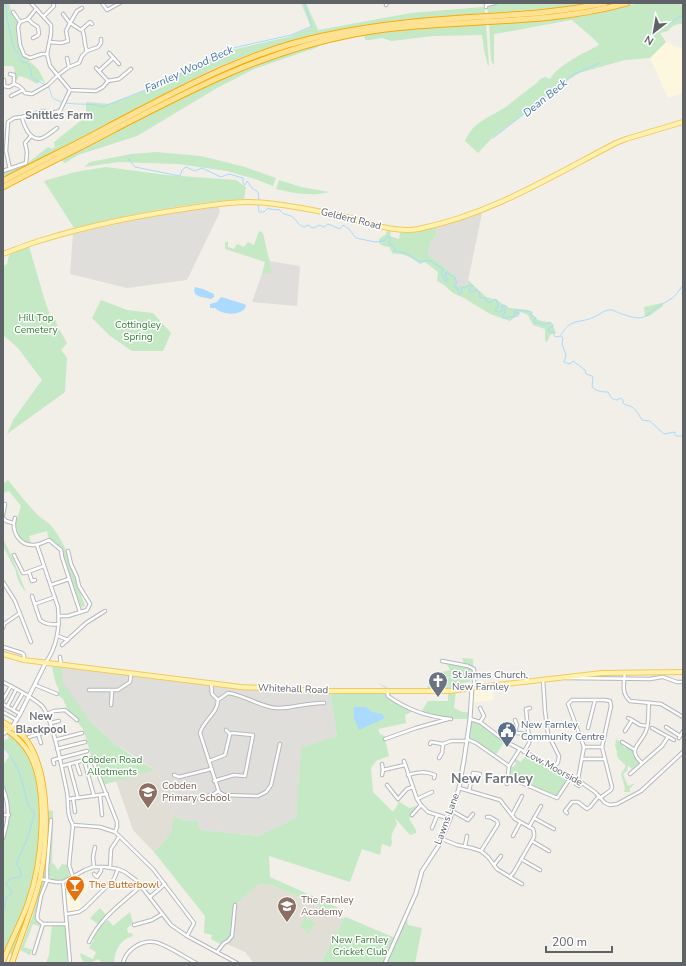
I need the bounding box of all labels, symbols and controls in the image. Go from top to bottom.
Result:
north arrow [634,12,674,52]
text: N [642,32,656,49]
water label: Farnley Wood Beck [142,42,236,96]
water label: Dean Beck [520,75,571,120]
district label: Snittles Farm [25,108,93,123]
street label: Gelderd Road [319,205,383,233]
park label: Hill Top Cemetery [14,311,59,337]
park label: Cottingley Spring [115,318,162,344]
place label: St James Church, New Farnley [452,668,528,694]
church icon: St James Church, New Farnley [427,670,449,698]
street label: Whitehall Road [258,681,329,697]
district label: New Blackpool [16,709,67,737]
place label: New Farnley Community Centre [521,718,605,744]
public building icon: New Farnley Community Centre [496,720,518,748]
street label: Low Moorside [523,747,585,789]
park label: Cobden Road Allotments [82,753,142,779]
district label: New Farnley [451,769,534,788]
place label: Cobden Primary School [162,779,230,805]
school or university icon: Cobden Primary School [137,781,159,809]
street label: Lawns Lane [431,791,463,847]
bar icon: The Butterbowl [64,874,86,902]
place label: The Butterbowl [89,878,159,892]
place label: The Farnley Academy [301,893,355,919]
school or university icon: The Farnley Academy [276,895,298,923]
scale bar [546,928,612,954]
park label: New Farnley Cricket Club [332,933,389,959]
text: 200 m [552,934,587,950]

